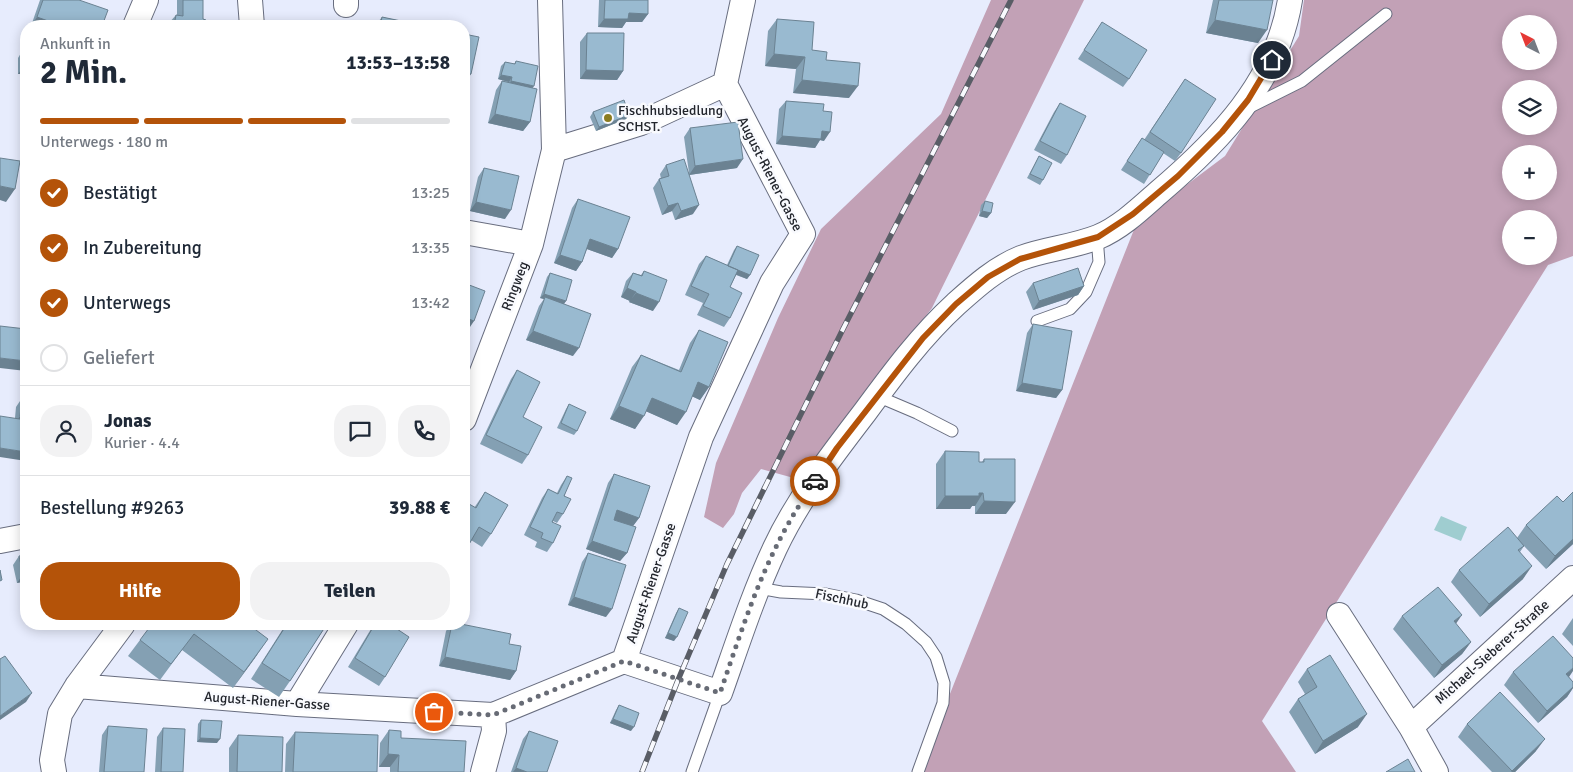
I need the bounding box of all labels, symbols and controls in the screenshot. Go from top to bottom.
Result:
north arrow [1502,15,1558,70]
map controls [1502,15,1557,265]
text: Ankunft in [40,34,111,54]
pin [1251,39,1293,81]
icon: home [1258,46,1286,74]
text: 13:53–13:58 [346,51,450,75]
text: 2 Min. [40,53,127,92]
button: layers [1502,80,1557,135]
place label: Fischhubsiedlung SCHST. [618,102,723,135]
marker: Fischhubsiedlung SCHST. [602,112,614,124]
street label: August-Riener-Gasse [734,114,806,234]
text: Unterwegs · 180 m [40,132,168,152]
button: + [1502,145,1557,200]
icon: check [40,179,68,207]
text: Bestätigt [83,181,157,205]
text: 13:25 [411,183,450,203]
button: − [1502,210,1557,265]
icon: check [40,234,68,262]
text: In Zubereitung [83,236,202,260]
text: 13:35 [411,238,450,258]
street label: Ringweg [498,259,532,313]
icon: check [40,289,68,317]
text: Unterwegs [83,291,171,315]
text: 13:42 [411,293,450,313]
text: Geliefert [83,346,155,370]
button: person [40,405,92,457]
button: chat [334,405,386,457]
button: phone [398,405,450,457]
text: Jonas [104,409,151,433]
text: Kurier · 4.4 [104,433,180,453]
courier [790,456,840,506]
icon: car [801,467,829,495]
text: Bestellung #9263 [40,496,184,520]
text: 39.88 € [389,496,450,520]
street label: August-Riener-Gasse [622,521,680,645]
button: Hilfe [40,562,240,620]
button: Teilen [250,562,450,620]
street label: Fischhub [814,585,870,613]
street label: Michael-Sieberer-Straße [1431,596,1553,708]
street label: August-Riener-Gasse [203,688,331,714]
pin [413,691,455,733]
icon: bag [420,698,448,726]

